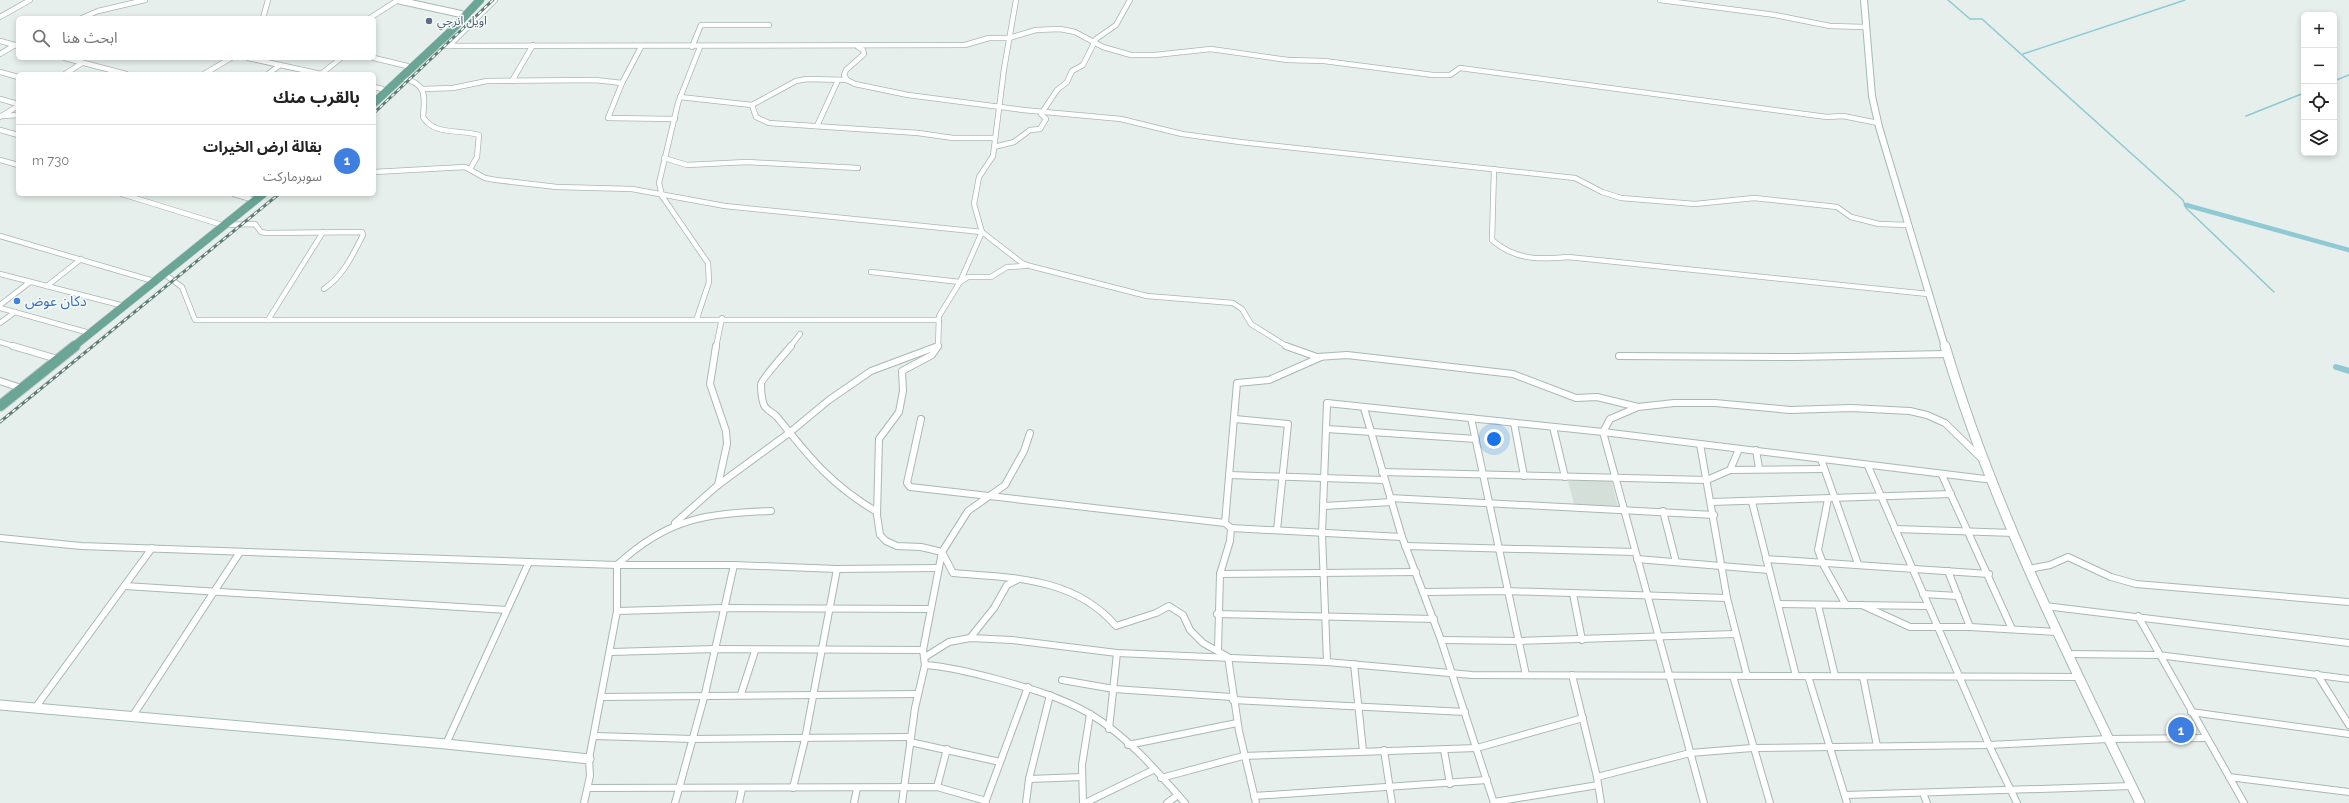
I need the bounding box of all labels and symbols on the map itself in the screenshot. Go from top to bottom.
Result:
place label: اويل انرجي [437,14,487,31]
marker: اويل انرجي [424,16,434,26]
place label: دكان عوض [25,293,87,310]
marker: دكان عوض [12,296,22,306]
your location [1484,429,1504,449]
pin: 1 [2168,715,2194,745]

